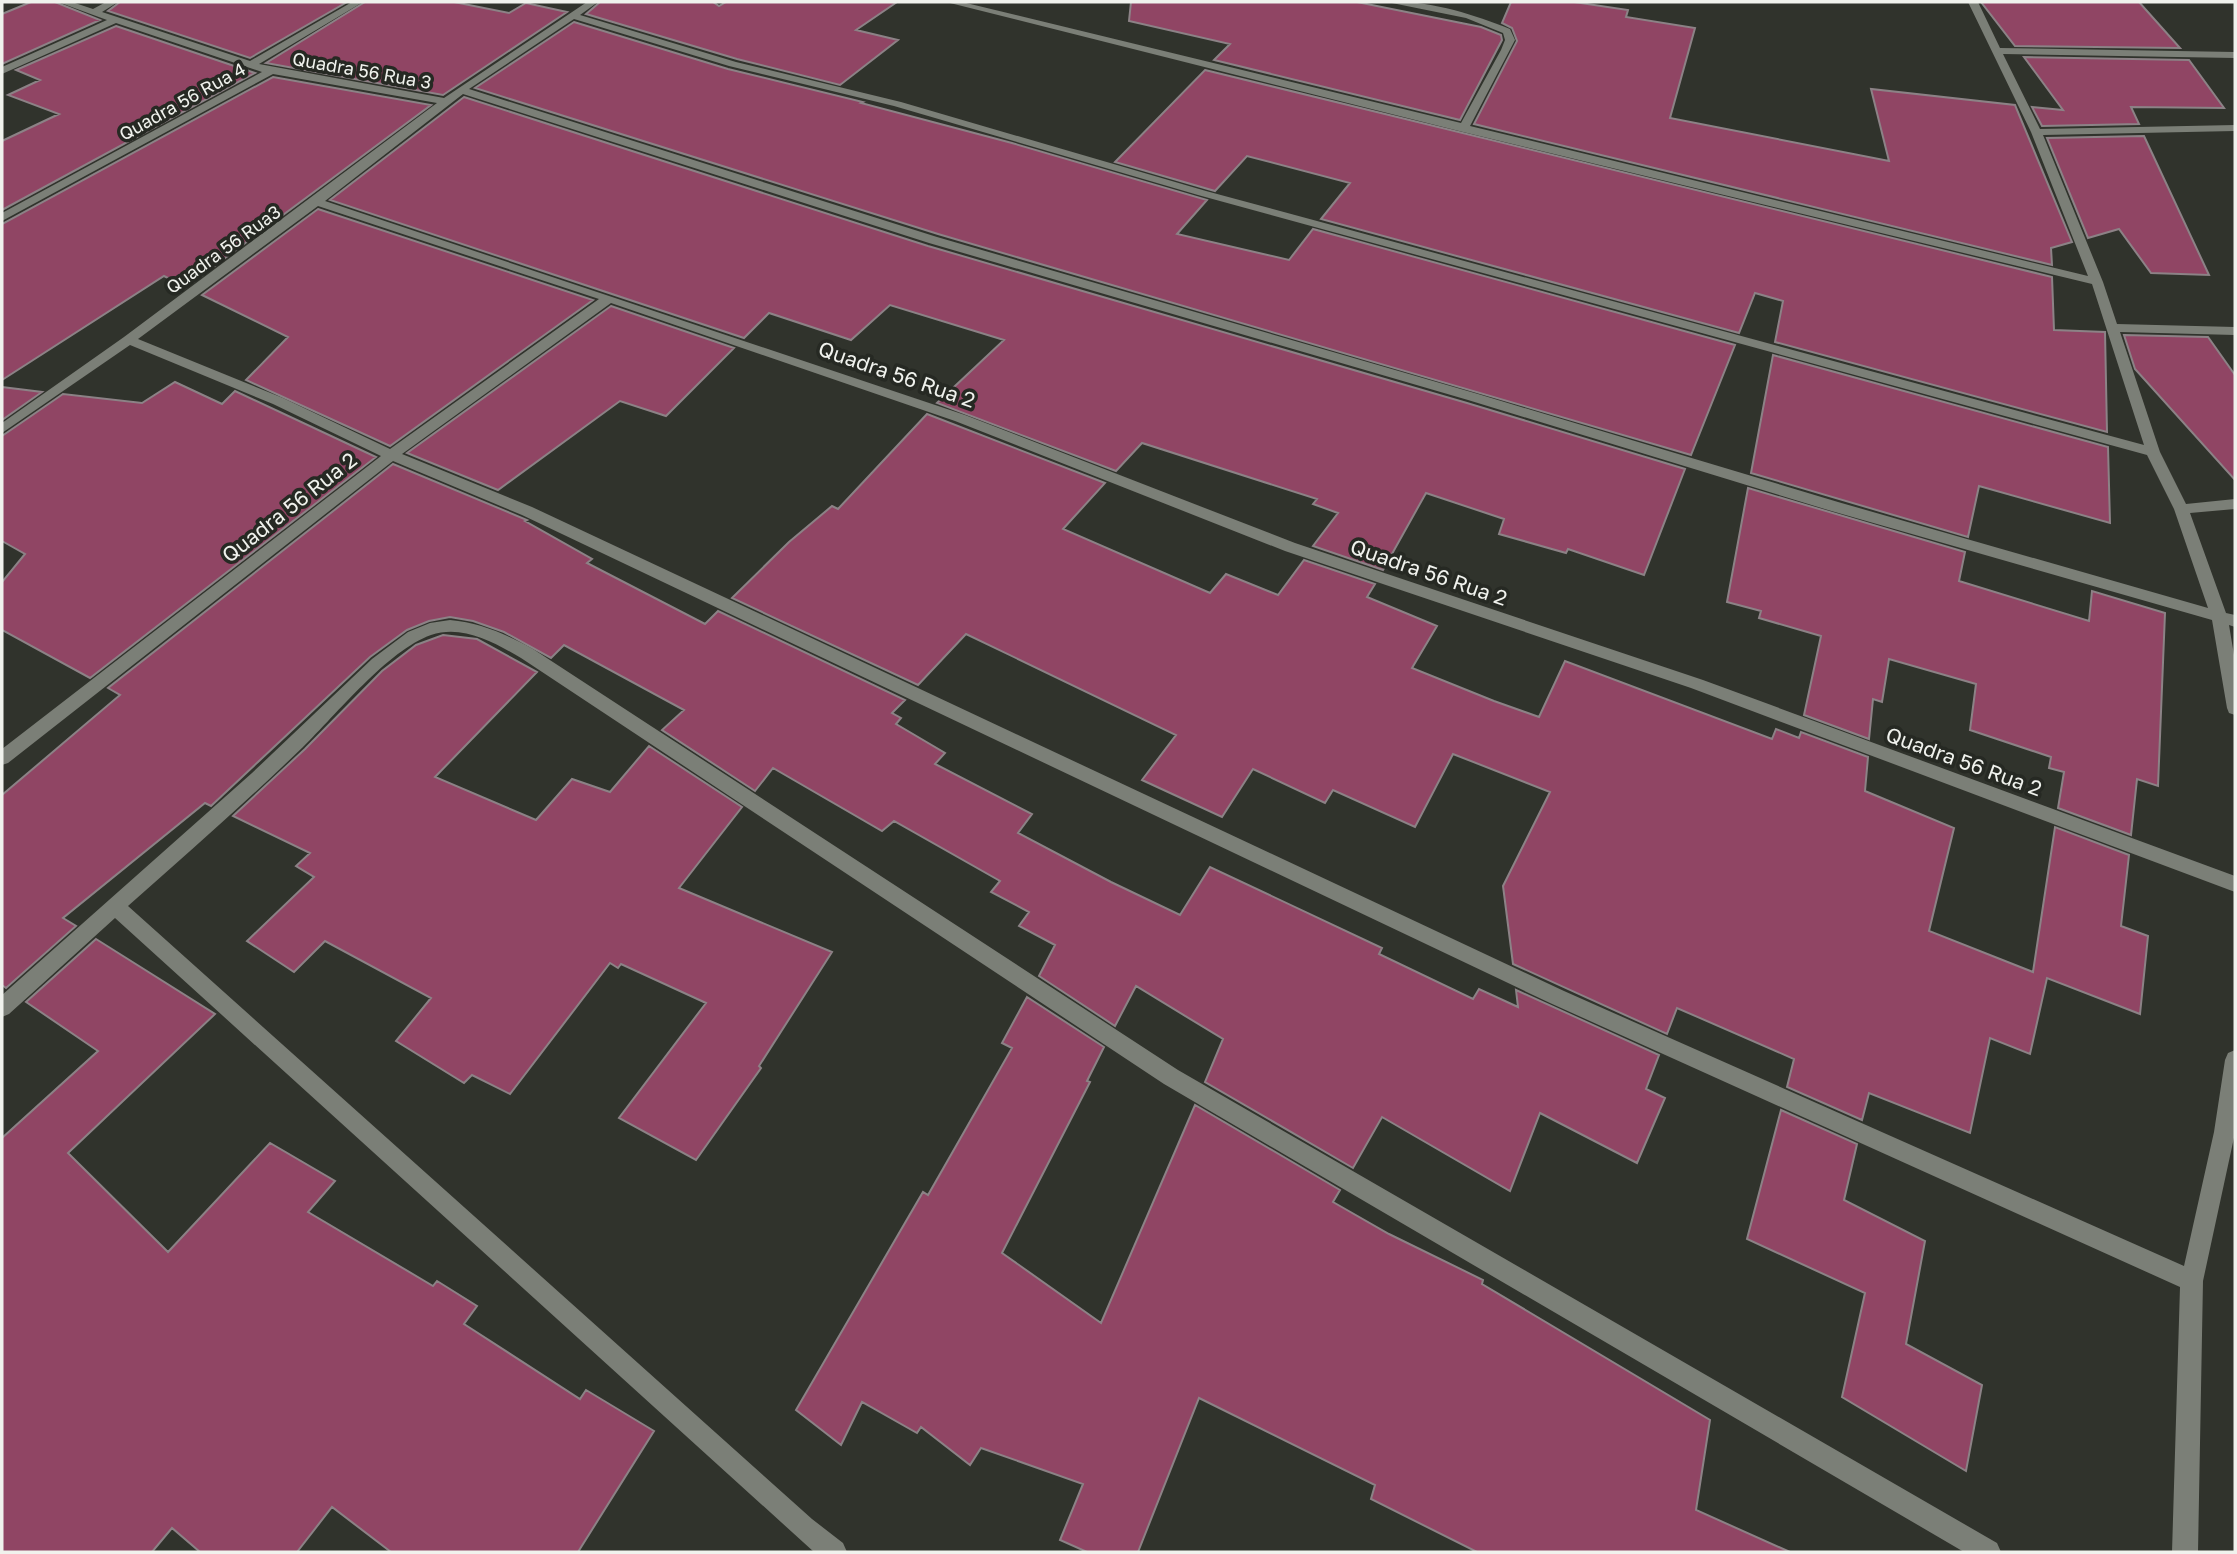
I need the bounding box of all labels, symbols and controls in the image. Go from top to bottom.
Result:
street label: Quadra 56 Rua 3 [291,47,433,93]
street label: Quadra 56 Rua 4 [115,57,249,145]
street label: Quadra 56 Rua3 [161,200,285,298]
street label: Quadra 56 Rua 2 [815,335,979,413]
street label: Quadra 56 Rua 2 [216,446,362,568]
street label: Quadra 56 Rua 2 [1347,533,1511,611]
street label: Quadra 56 Rua 2 [1882,721,2046,801]

